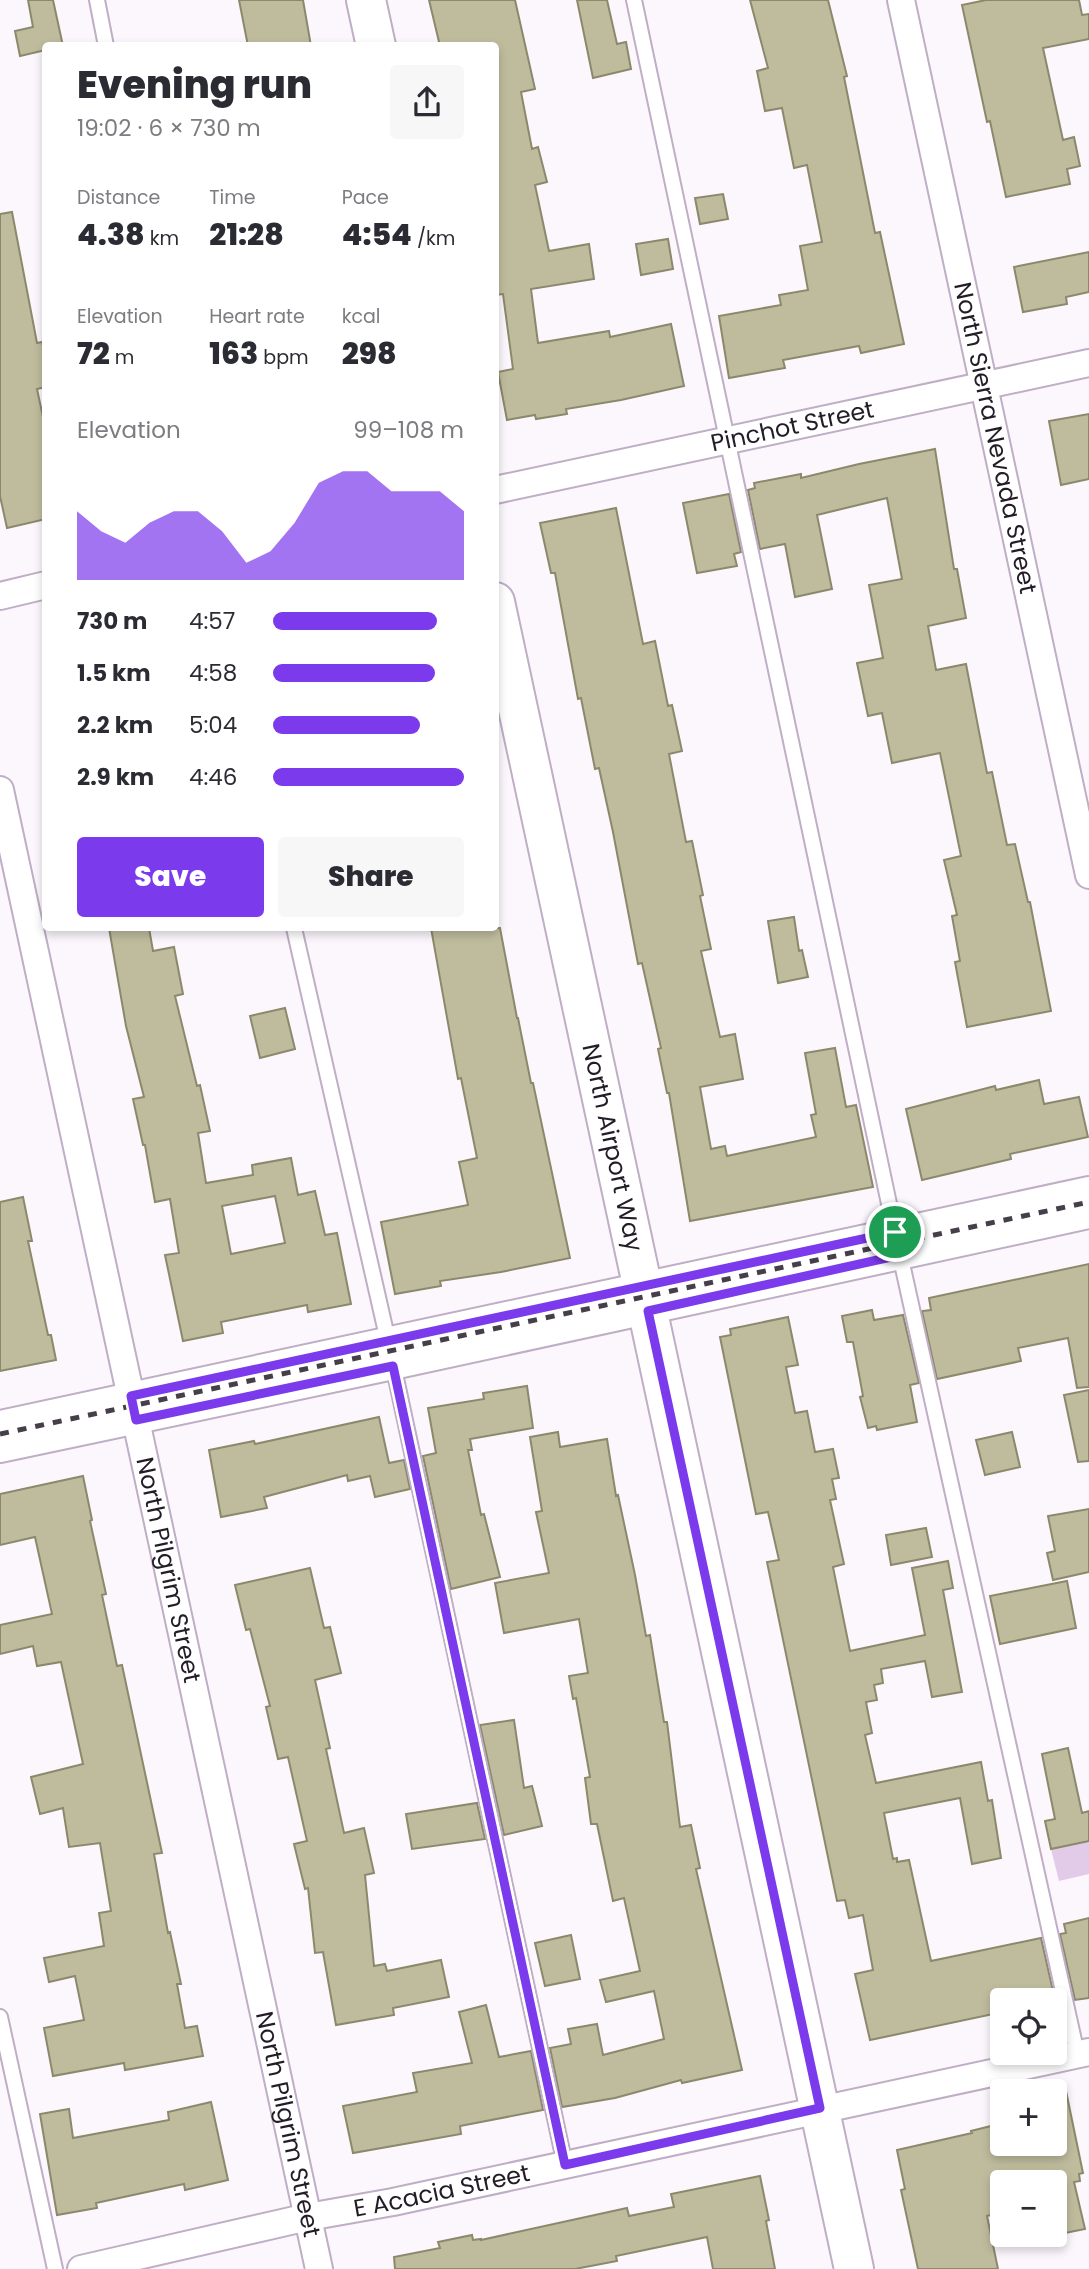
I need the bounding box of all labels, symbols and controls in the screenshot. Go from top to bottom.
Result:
text: Evening run [77,58,312,111]
button: share [390,65,464,139]
text: 19:02 · 6 × 730 m [77,112,261,144]
text: Distance [77,184,160,211]
text: Time [209,184,256,211]
text: Pace [342,184,389,211]
text: 4.38 [77,213,145,256]
text: 21:28 [209,213,284,256]
text: 4:54 [342,213,412,256]
text: km [145,225,179,252]
text: /km [412,225,455,252]
street label: North Sierra Nevada Street [946,279,1045,597]
text: Elevation [77,303,163,330]
text: Heart rate [209,303,305,330]
text: kcal [342,303,381,330]
text: 72 [77,332,110,375]
text: 163 [209,332,258,375]
text: 298 [342,332,397,375]
text: m [110,344,134,371]
text: bpm [258,344,309,371]
street label: Pinchot Street [708,392,877,459]
text: Elevation [77,414,181,446]
text: 99–108 m [353,414,464,446]
text: 730 m [77,605,147,637]
text: 4:57 [189,605,235,637]
text: 1.5 km [77,657,151,689]
text: 4:58 [189,657,237,689]
text: 2.2 km [77,709,153,741]
text: 5:04 [189,709,237,741]
text: 2.9 km [77,761,154,793]
text: 4:46 [189,761,237,793]
button: Save [77,837,264,917]
button: Share [278,837,464,917]
street label: North Airport Way [575,1040,651,1255]
pin [865,1202,925,1262]
icon: arrive [876,1213,914,1251]
street label: North Pilgrim Street [128,1454,209,1686]
map controls [990,1988,1067,2247]
button: locate [990,1988,1067,2065]
street label: North Pilgrim Street [248,2008,329,2240]
button: + [990,2079,1067,2156]
street label: E Acacia Street [351,2156,533,2225]
button: − [990,2170,1067,2247]

